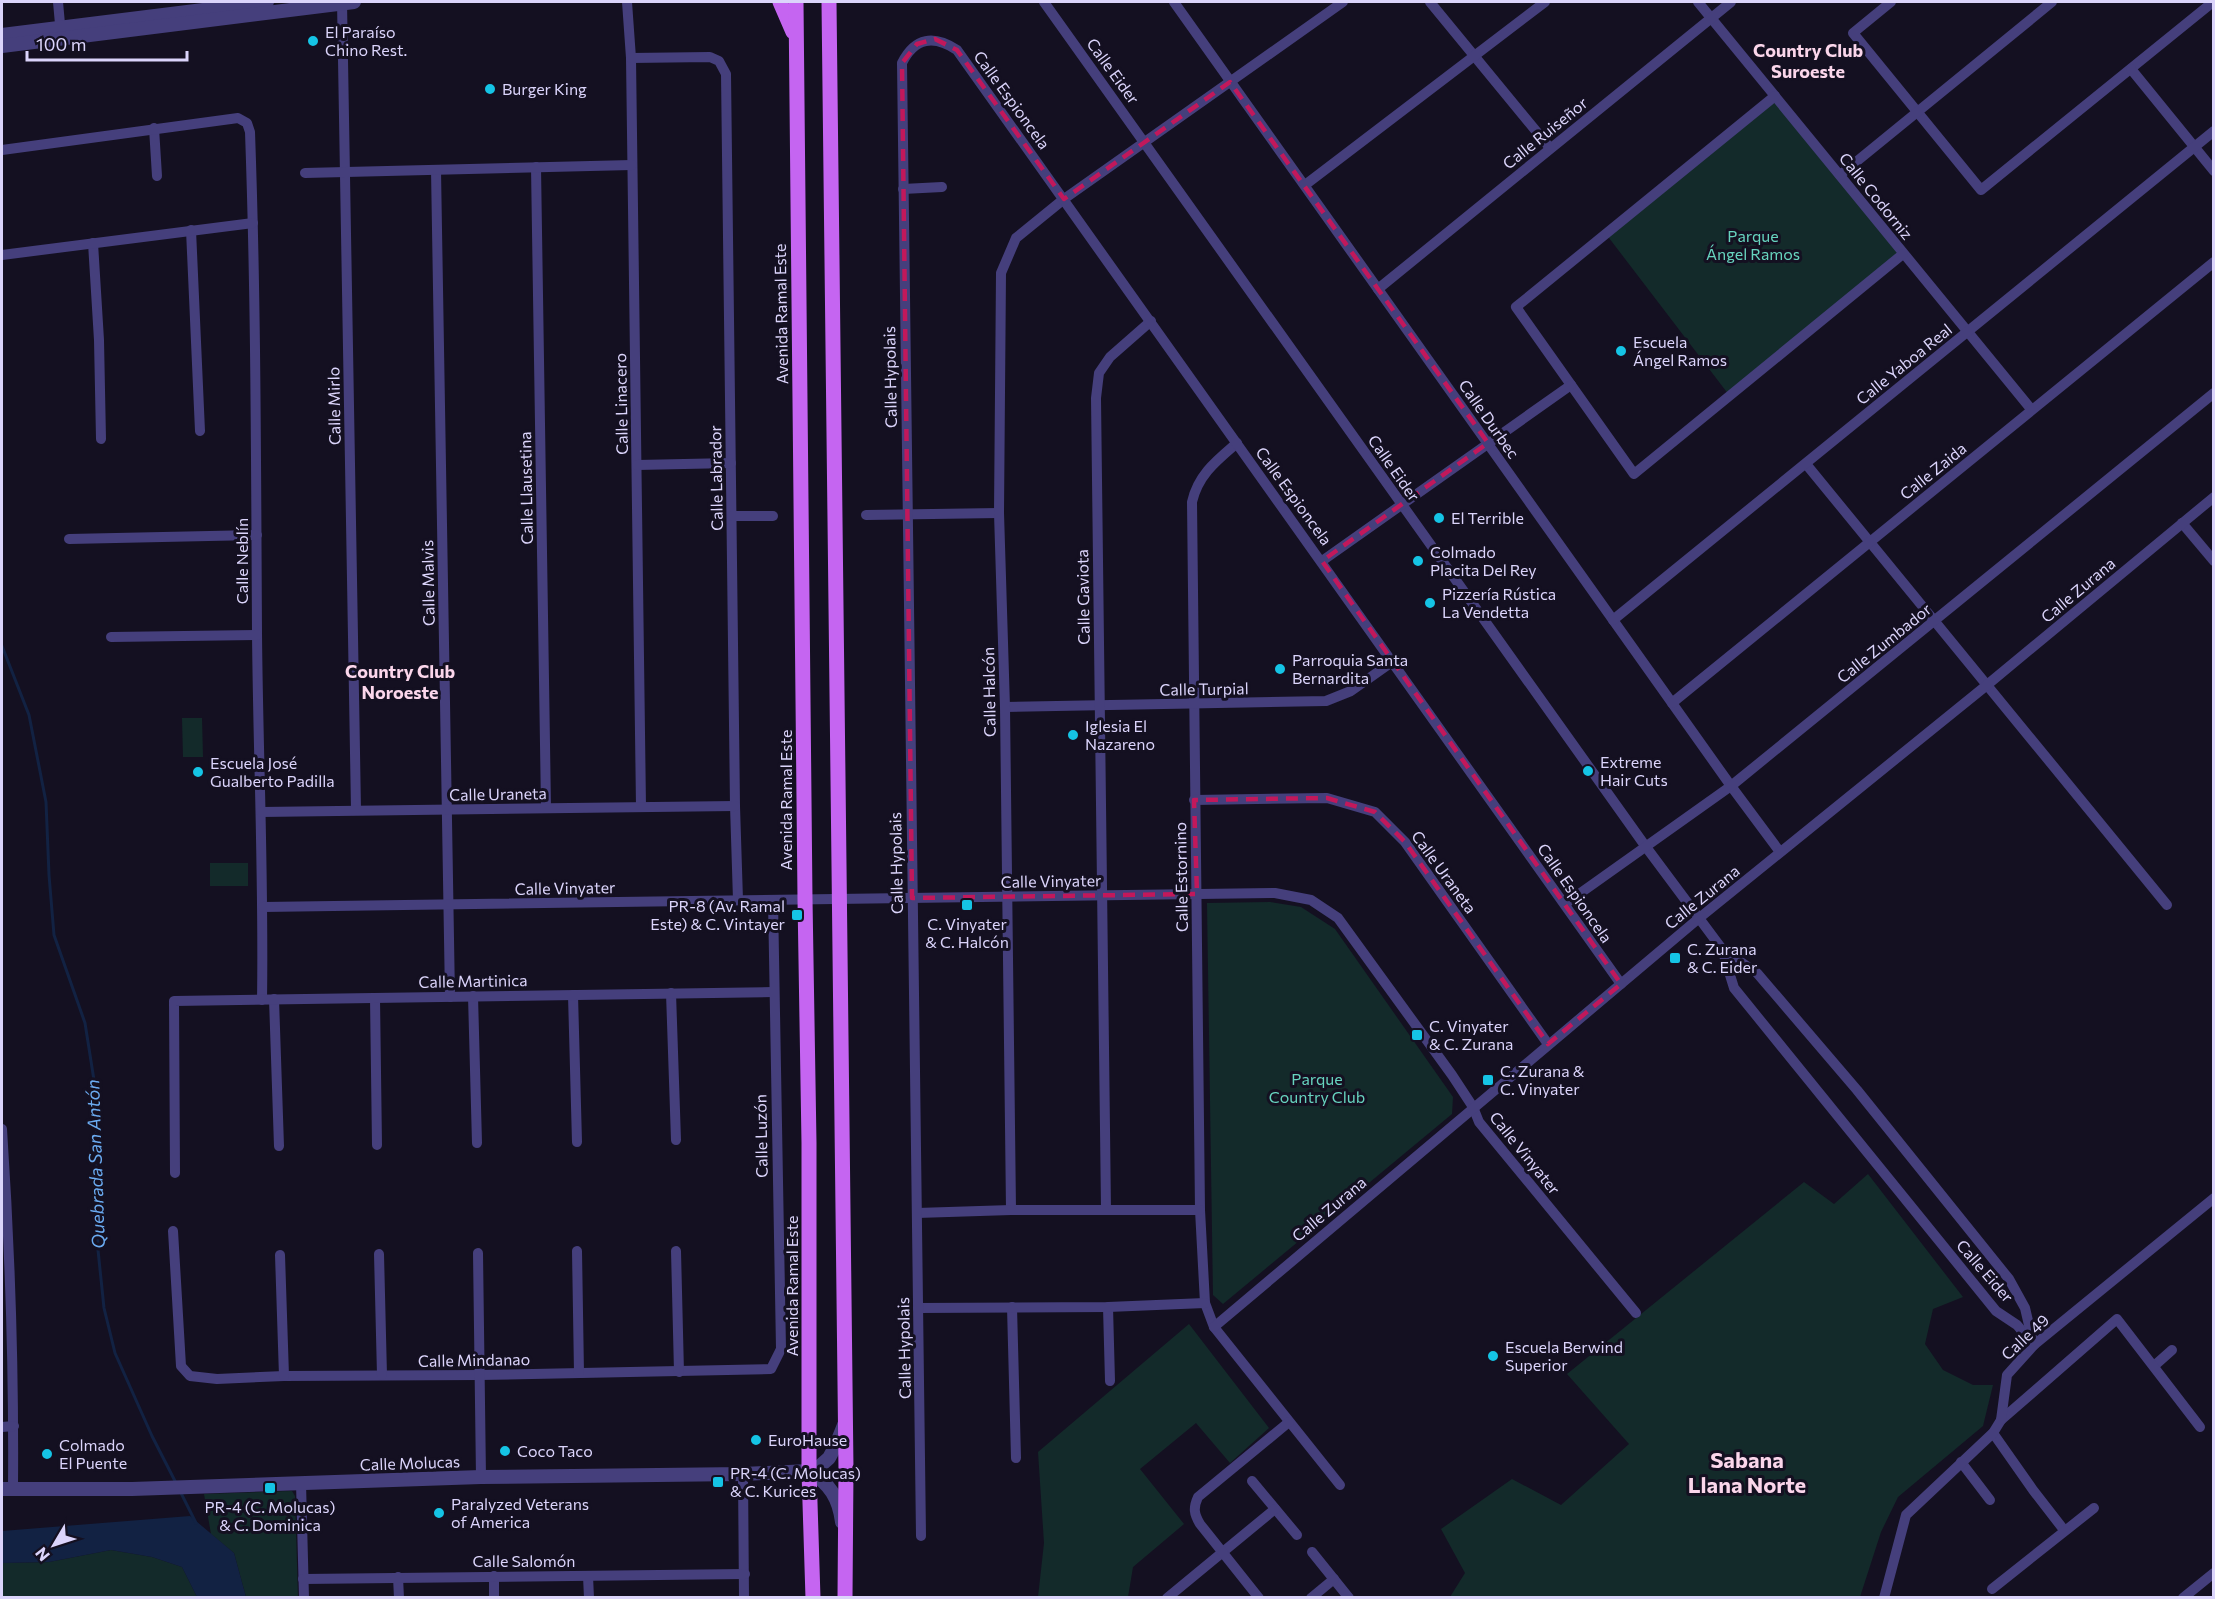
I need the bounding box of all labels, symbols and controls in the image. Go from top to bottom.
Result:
place label: El Paraíso Chino Rest. [325,22,407,59]
scale bar [27,24,188,62]
text: 100 m [36,33,86,55]
marker: El Paraíso Chino Rest. [306,34,320,48]
street label: Calle Eider [1083,34,1144,108]
district label: Country Club Suroeste [1753,39,1863,82]
street label: Calle Espioncela [970,47,1054,153]
place label: Burger King [502,79,587,98]
marker: Burger King [483,82,497,96]
street label: Calle Ruiseñor [1498,92,1591,173]
street label: Calle Codorniz [1836,149,1917,243]
park label: Parque Ángel Ramos [1706,226,1800,263]
street label: Avenida Ramal Este [770,243,791,385]
street label: Calle Yaboa Real [1852,319,1955,408]
street label: Calle Hypolais [879,326,900,428]
place label: Escuela Ángel Ramos [1633,332,1727,369]
marker: Escuela Ángel Ramos [1614,344,1628,358]
street label: Calle Linacero [610,353,631,455]
street label: Calle Mirlo [323,367,344,445]
street label: Calle Durbec [1455,376,1524,462]
street label: Calle Labrador [705,424,726,531]
street label: Calle Llausetina [515,431,536,545]
street label: Calle Eider [1365,431,1425,505]
street label: Calle Zaida [1896,438,1970,503]
street label: Calle Espioncela [1252,443,1336,549]
place label: El Terrible [1451,508,1524,527]
marker: El Terrible [1432,511,1446,525]
street label: Calle Neblín [232,518,251,604]
street label: Calle Malvis [417,540,438,626]
place label: Colmado Placita Del Rey [1430,542,1537,579]
street label: Calle Gaviota [1072,549,1093,645]
street label: Calle Zurana [2037,553,2119,626]
marker: Colmado Placita Del Rey [1411,554,1425,568]
place label: Pizzería Rústica La Vendetta [1442,584,1556,621]
marker: Pizzería Rústica La Vendetta [1423,596,1437,610]
street label: Calle Zumbador [1833,598,1935,686]
street label: Calle Halcón [978,647,999,737]
place label: Parroquia Santa Bernardita [1292,650,1408,687]
district label: Country Club Noroeste [345,660,455,703]
marker: Parroquia Santa Bernardita [1273,662,1287,676]
street label: Calle Turpial [1159,678,1249,699]
place label: Iglesia El Nazareno [1085,716,1155,753]
marker: Iglesia El Nazareno [1066,728,1080,742]
street label: Avenida Ramal Este [776,730,795,870]
place label: Extreme Hair Cuts [1600,752,1668,789]
place label: Escuela José Gualberto Padilla [210,753,335,790]
marker: Extreme Hair Cuts [1581,764,1595,778]
marker: Escuela José Gualberto Padilla [191,765,205,779]
street label: Calle Uraneta [449,783,547,804]
street label: Calle Hypolais [885,812,906,914]
street label: Calle Estornino [1170,822,1191,932]
street label: Calle Uraneta [1408,827,1481,917]
street label: Calle Espioncela [1534,839,1617,946]
street label: Calle Zurana [1660,861,1743,933]
street label: Calle Vinyater [1000,870,1102,891]
street label: Calle Vinyater [514,877,616,898]
place label: PR-8 (Av. Ramal Este) & C. Vintayer [650,896,786,933]
marker: C. Vinyater & C. Halcón [960,898,974,912]
marker: PR-8 (Av. Ramal Este) & C. Vintayer [790,908,804,922]
place label: C. Vinyater & C. Halcón [925,914,1009,951]
place label: C. Zurana & C. Eider [1687,939,1758,976]
marker: C. Zurana & C. Eider [1668,951,1682,965]
street label: Calle Martinica [418,970,528,991]
place label: C. Vinyater & C. Zurana [1429,1016,1513,1053]
marker: C. Vinyater & C. Zurana [1410,1028,1424,1042]
place label: C. Zurana & C. Vinyater [1500,1061,1585,1098]
park label: Parque Country Club [1269,1069,1365,1106]
marker: C. Zurana & C. Vinyater [1481,1073,1495,1087]
water label: Quebrada San Antón [81,1079,109,1249]
street label: Calle Luzón [750,1094,771,1178]
street label: Calle Vinyater [1486,1108,1565,1198]
street label: Calle Zurana [1288,1172,1370,1245]
street label: Avenida Ramal Este [782,1216,801,1356]
street label: Calle Eider [1953,1236,2018,1306]
street label: Calle Hypolais [893,1297,914,1399]
street label: Calle 49 [1997,1310,2052,1363]
place label: Escuela Berwind Superior [1505,1337,1623,1374]
street label: Calle Mindanao [418,1349,530,1370]
marker: Escuela Berwind Superior [1486,1349,1500,1363]
place label: EuroHause [768,1430,847,1449]
marker: EuroHause [749,1433,763,1447]
place label: Colmado El Puente [59,1435,127,1472]
place label: Coco Taco [517,1441,593,1460]
marker: Coco Taco [498,1444,512,1458]
district label: Sabana Llana Norte [1688,1446,1806,1498]
marker: Colmado El Puente [40,1447,54,1461]
street label: Calle Molucas [360,1451,460,1474]
place label: PR-4 (C. Molucas) & C. Kurices [730,1463,861,1500]
marker: PR-4 (C. Molucas) & C. Kurices [711,1475,725,1489]
marker: PR-4 (C. Molucas) & C. Dominica [263,1481,277,1495]
place label: Paralyzed Veterans of America [451,1494,589,1531]
place label: PR-4 (C. Molucas) & C. Dominica [205,1497,335,1534]
marker: Paralyzed Veterans of America [432,1506,446,1520]
north arrow [24,1515,84,1575]
text: N [31,1544,53,1565]
street label: Calle Salomón [472,1551,576,1570]

